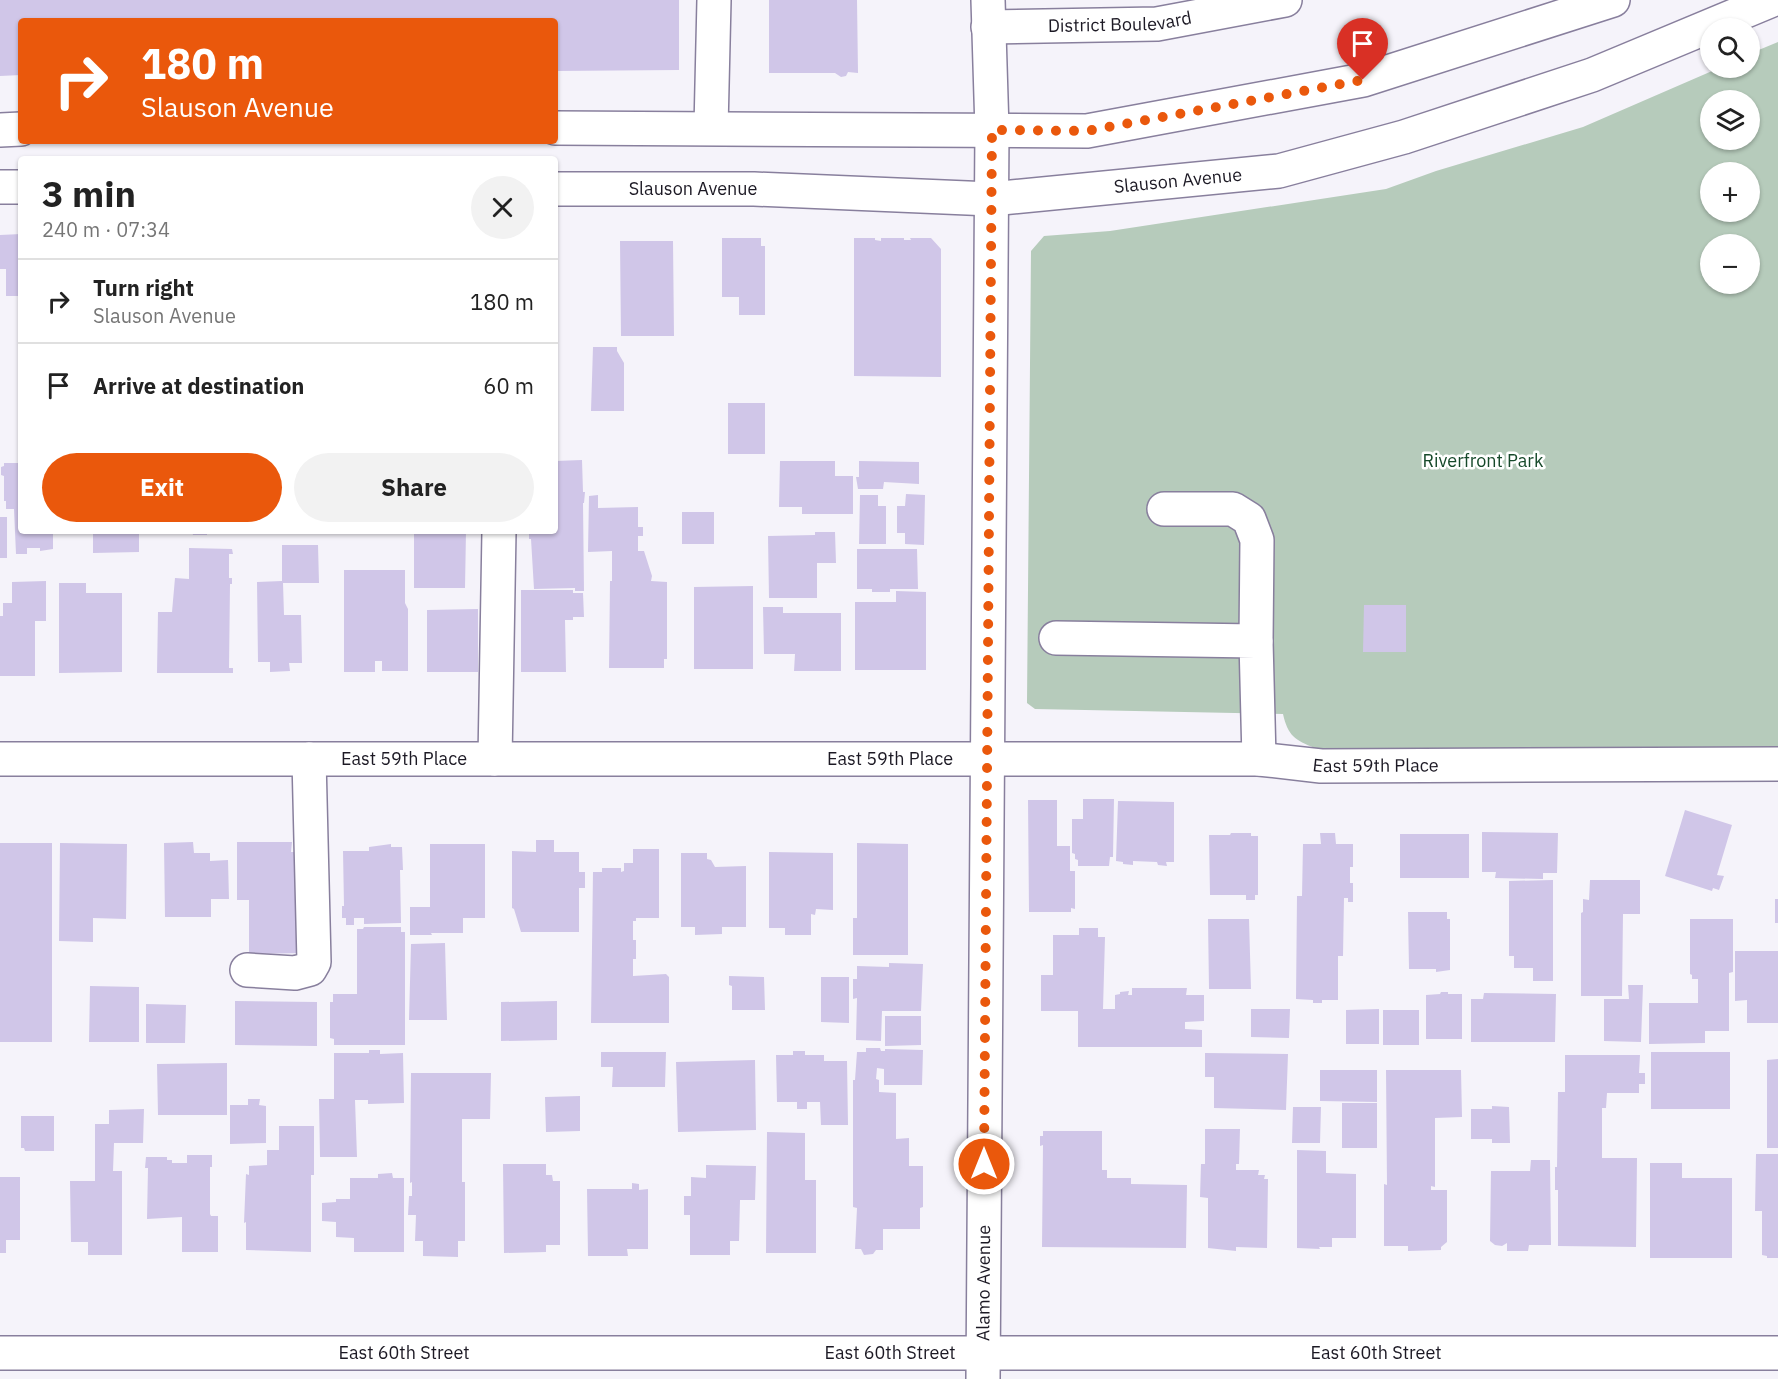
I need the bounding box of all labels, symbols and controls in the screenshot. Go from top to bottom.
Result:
street label: District Boulevard [1048,6,1194,37]
pin [1337,18,1388,80]
map controls [1700,18,1760,294]
button: search [1700,18,1760,78]
icon: arrive [1346,27,1379,60]
text: 180 m [141,36,264,91]
icon: right [42,42,120,120]
text: Slauson Avenue [141,89,334,124]
button: layers [1700,90,1760,150]
button: + [1700,162,1760,222]
street label: Slauson Avenue [1113,163,1243,198]
text: 3 min [42,170,136,217]
button: close [471,176,534,239]
street label: Slauson Avenue [629,177,757,200]
text: 240 m · 07:34 [42,216,170,243]
button: − [1700,234,1760,294]
text: Turn right [93,273,194,302]
icon: right [42,285,75,318]
text: 180 m [470,287,534,316]
text: Slauson Avenue [93,302,236,329]
icon: arrive [42,369,75,402]
text: Arrive at destination [93,371,304,400]
text: 60 m [483,371,534,400]
park label: Riverfront Park [1423,449,1544,472]
button: Exit [42,453,282,522]
button: Share [294,453,534,522]
street label: East 59th Place [341,747,467,770]
street label: East 59th Place [827,747,953,770]
street label: East 59th Place [1311,753,1439,777]
position arrow [952,1132,1016,1196]
street label: Alamo Avenue [971,1225,995,1341]
street label: East 60th Street [338,1341,470,1364]
street label: East 60th Street [824,1341,956,1364]
street label: East 60th Street [1310,1341,1442,1364]

